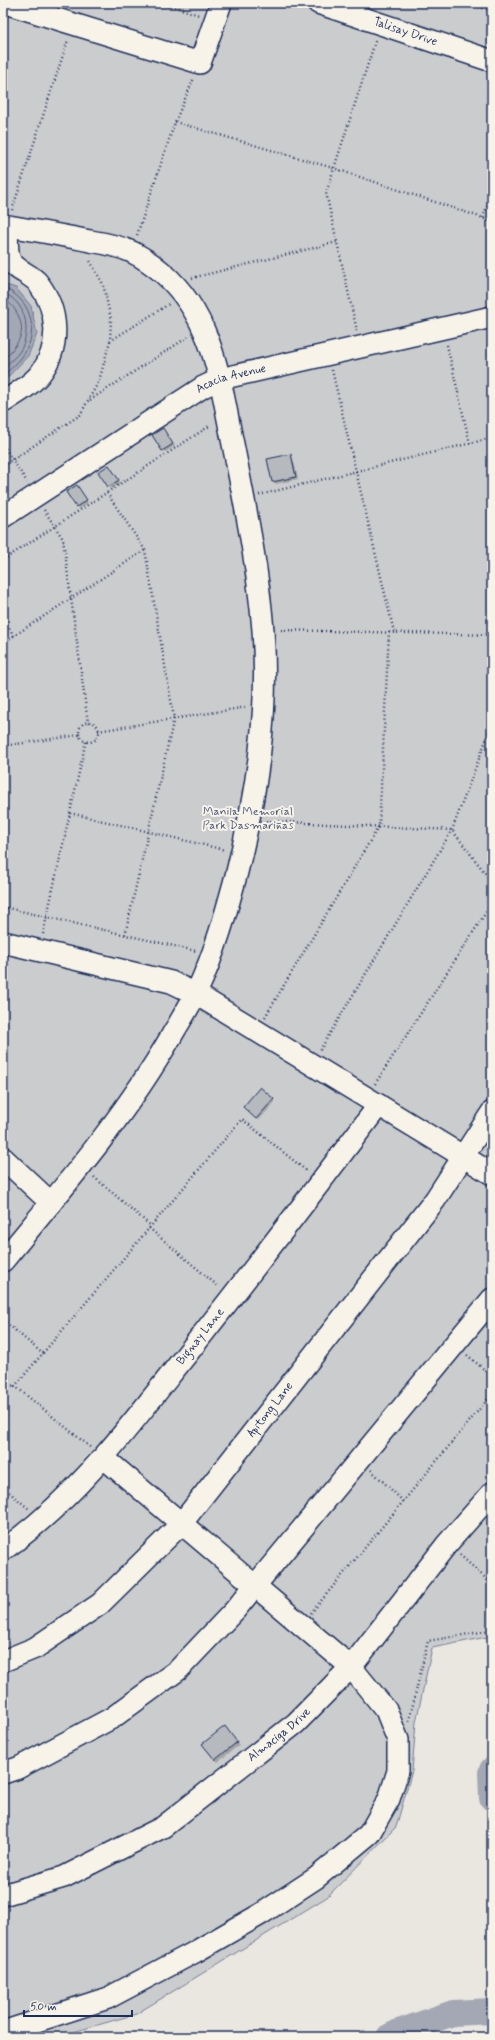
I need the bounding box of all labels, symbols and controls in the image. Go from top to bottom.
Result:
street label: Talisay Drive [371,14,439,50]
street label: Acacia Avenue [193,361,268,398]
park label: Manila Memorial Park Dasmariñas [202,804,294,834]
street label: Bignay Lane [173,1305,228,1368]
street label: Apitong Lane [244,1379,297,1441]
street label: Almaciga Drive [245,1704,315,1766]
scale bar [24,1992,132,2018]
text: 50 m [30,1999,57,2015]

